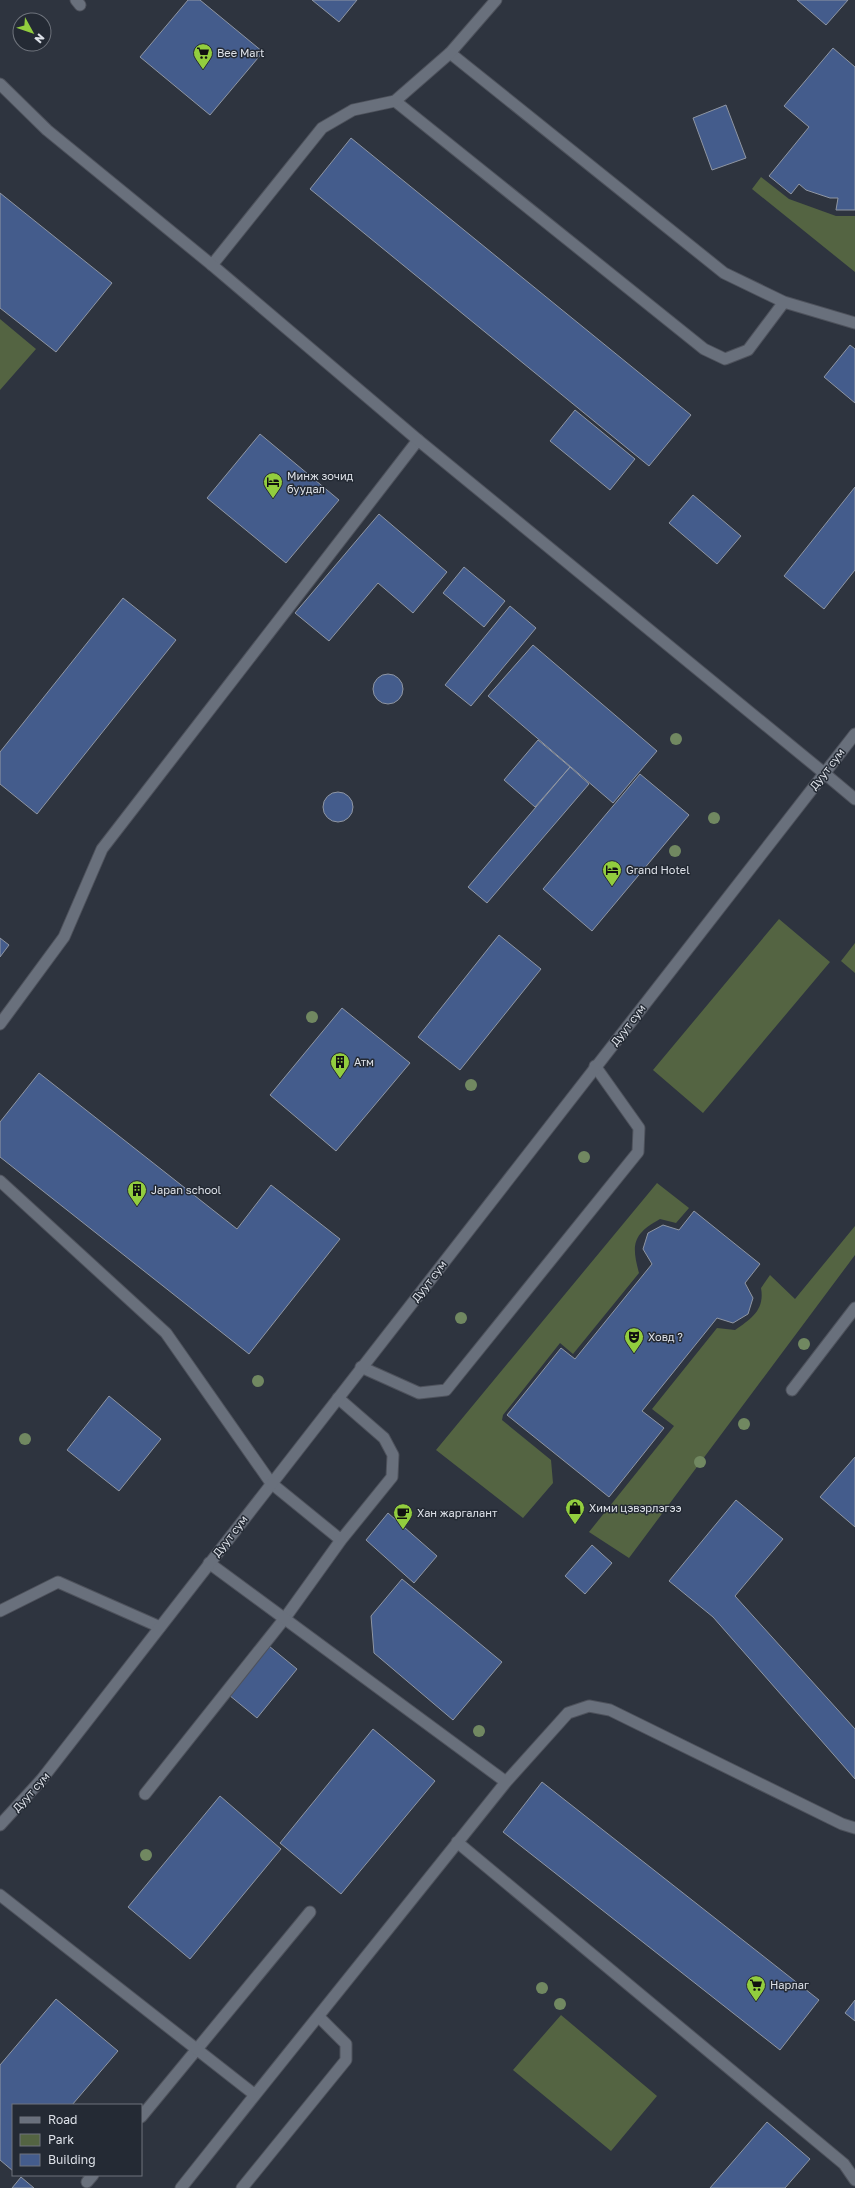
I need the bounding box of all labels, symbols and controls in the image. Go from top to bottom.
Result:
north arrow [12,12,52,52]
text: N [32,31,48,46]
supermarket icon: Bee Mart [192,42,214,70]
place label: Bee Mart [217,46,264,59]
place label: Минж зочид буудал [287,469,354,495]
hotel icon: Минж зочид буудал [262,471,284,499]
street label: Дуут сум [806,745,847,792]
hotel icon: Grand Hotel [601,859,623,887]
place label: Grand Hotel [626,863,690,876]
street label: Дуут сум [607,1001,648,1048]
building icon: Атм [329,1051,351,1079]
place label: Атм [354,1055,374,1068]
building icon: Japan school [126,1179,148,1207]
place label: Japan school [151,1183,222,1196]
street label: Дуут сум [408,1257,449,1304]
theatre icon: Ховд ? [623,1326,645,1354]
place label: Ховд ? [648,1330,683,1343]
shop icon: Хими цэвэрлэгээ [564,1497,586,1525]
place label: Хими цэвэрлэгээ [589,1501,681,1514]
cafe icon: Хан жаргалант [392,1502,414,1530]
place label: Хан жаргалант [417,1506,498,1519]
street label: Дуут сум [209,1512,250,1559]
street label: Дуут сум [10,1769,52,1814]
supermarket icon: Нарлаг [745,1974,767,2002]
place label: Нарлаг [770,1978,809,1991]
legend [12,2104,142,2176]
text: Road [48,2112,77,2127]
text: Park [48,2132,74,2147]
text: Building [48,2152,96,2167]

